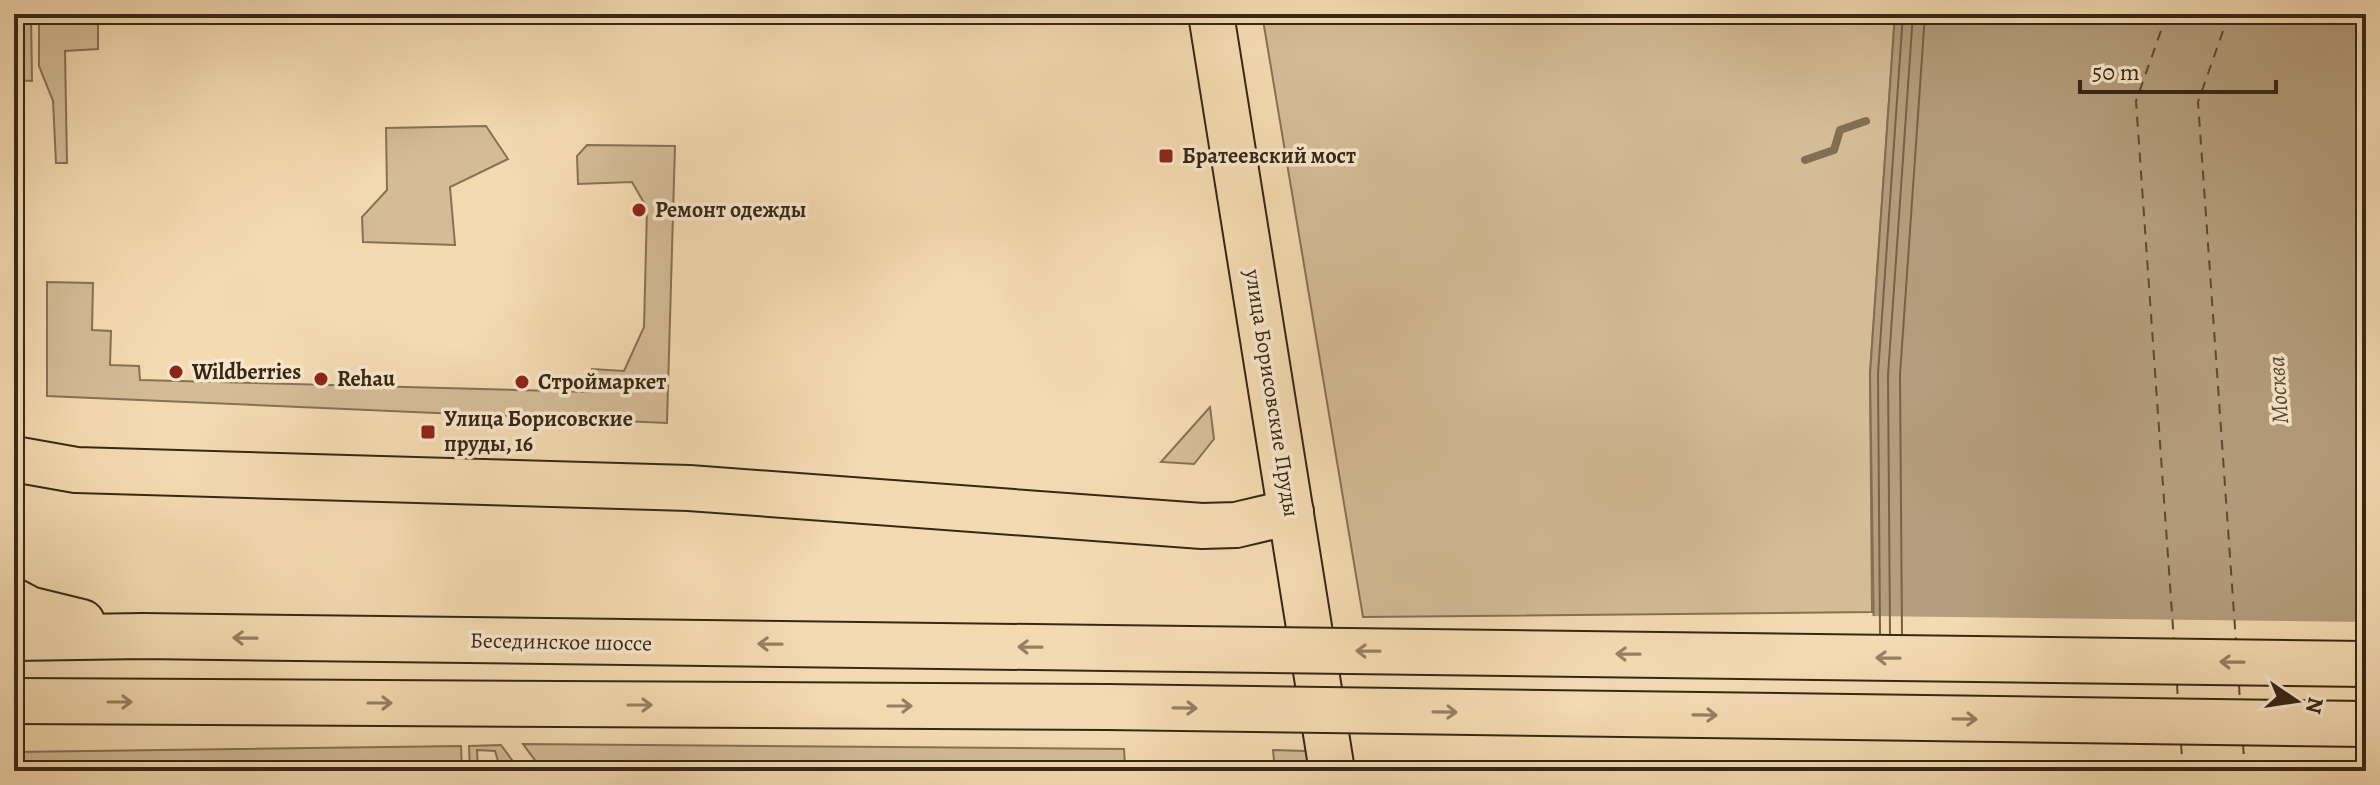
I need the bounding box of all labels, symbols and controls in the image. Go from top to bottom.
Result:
scale bar [2080,44,2276,94]
text: 50 m [2092,56,2140,88]
place label: Братеевский мост [1182,141,1356,171]
marker: Братеевский мост [1157,147,1175,165]
place label: Ремонт одежды [655,195,806,225]
marker: Ремонт одежды [630,201,648,219]
street label: улица Борисовские Пруды [1237,266,1306,519]
water label: Москва [2260,355,2296,425]
place label: Wildberries [191,357,301,387]
marker: Wildberries [167,363,185,381]
place label: Rehau [337,364,396,394]
place label: Строймаркет [538,367,666,397]
marker: Rehau [312,370,330,388]
marker: Строймаркет [513,373,531,391]
place label: Улица Борисовские пруды, 16 [444,404,633,459]
marker: Улица Борисовские пруды, 16 [419,423,437,441]
street label: Бесединское шоссе [470,625,652,659]
one-way arrow [232,631,259,646]
one-way arrow [757,637,784,652]
one-way arrow [1017,639,1044,655]
one-way arrow [1355,643,1382,659]
one-way arrow [1615,647,1642,662]
one-way arrow [1875,650,1902,665]
one-way arrow [2219,654,2246,670]
north arrow [2256,661,2336,741]
one-way arrow [106,694,133,710]
text: N [2298,694,2331,716]
one-way arrow [366,695,393,711]
one-way arrow [626,697,653,713]
one-way arrow [886,698,913,714]
one-way arrow [1171,700,1198,716]
one-way arrow [1431,704,1458,719]
one-way arrow [1691,707,1718,723]
one-way arrow [1951,711,1978,727]

